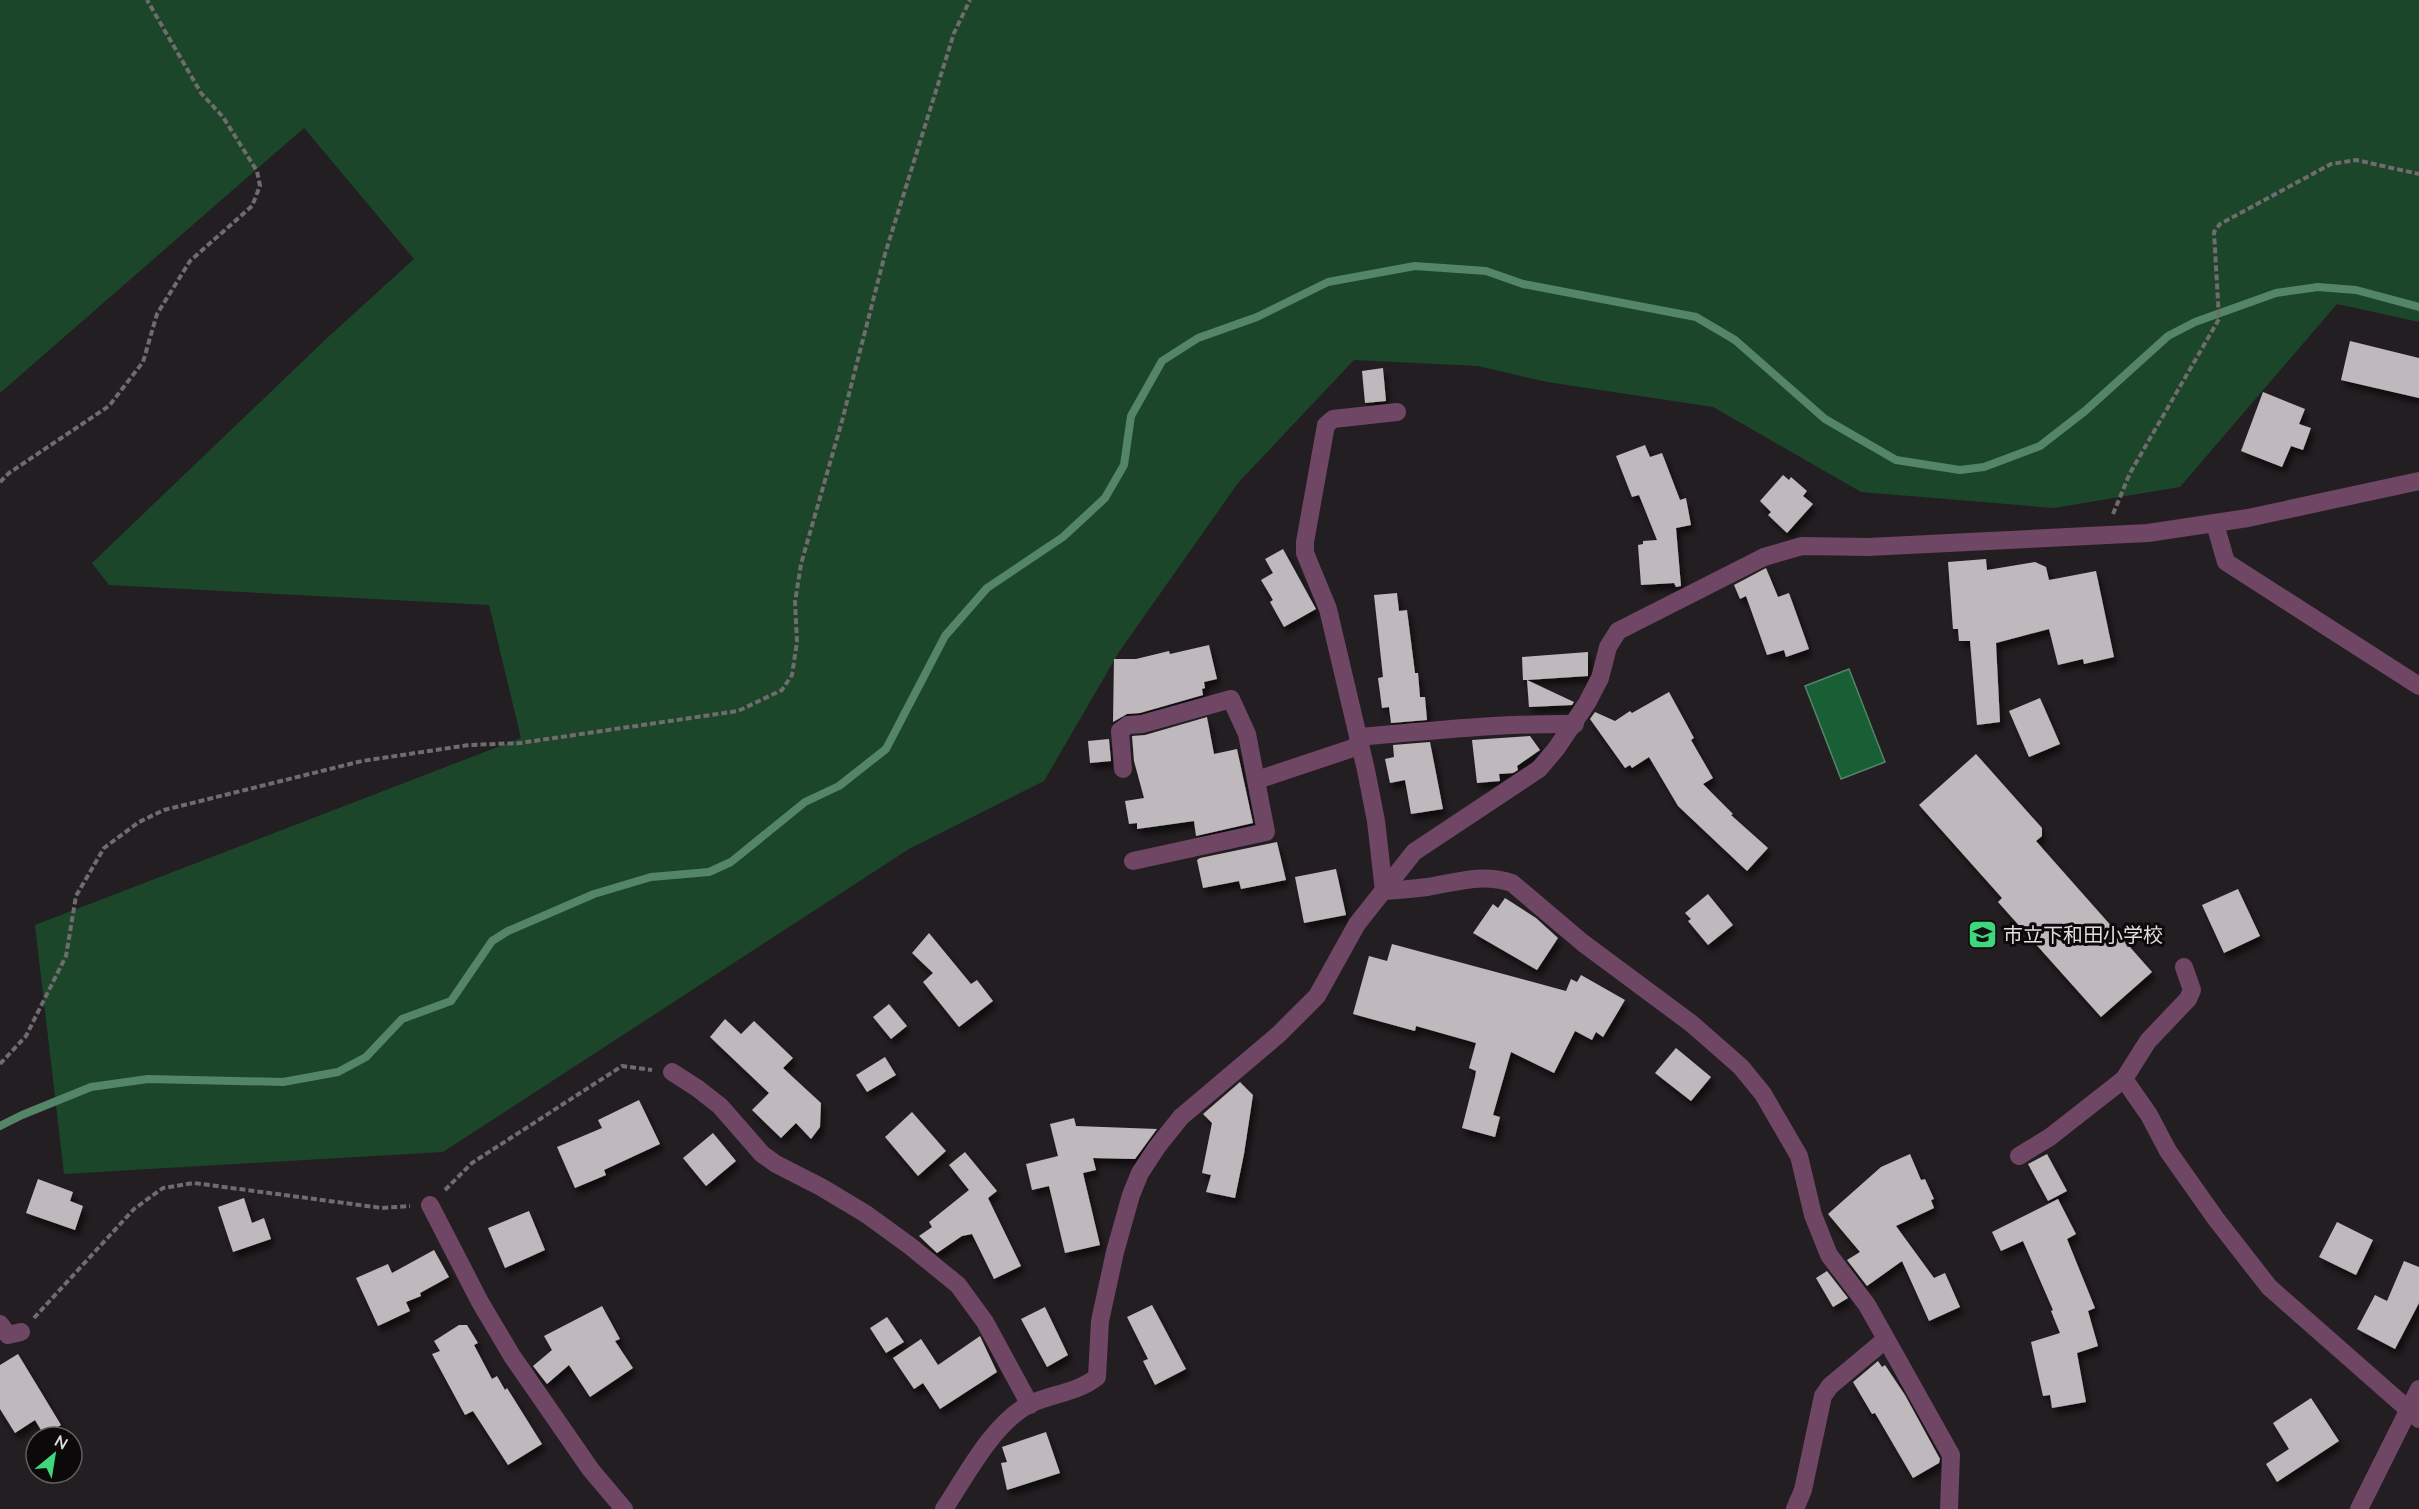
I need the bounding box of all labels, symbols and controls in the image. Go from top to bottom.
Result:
school or university icon: 市立下和田小学校 [1966,919,1998,951]
place label: 市立下和田小学校 [2003,922,2163,949]
north arrow [24,1425,84,1485]
text: N [50,1430,72,1455]

